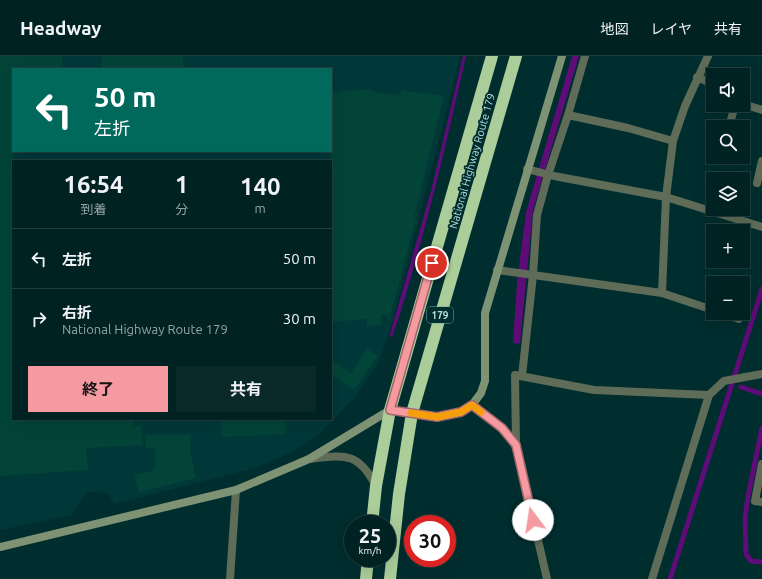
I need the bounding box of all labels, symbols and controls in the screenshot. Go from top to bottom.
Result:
text: Headway [20,17,101,39]
text: 地図 [600,21,628,37]
text: レイヤ [650,21,692,37]
text: 共有 [714,21,742,37]
map controls [706,68,750,320]
button: sound [706,68,750,112]
text: 50 m [94,81,156,112]
icon: left [28,84,80,136]
street label: National Highway Route 179 [447,92,497,230]
text: 左折 [94,118,130,138]
button: search [706,120,750,164]
text: 16:54 [63,171,124,198]
text: 1 [175,171,188,198]
button: layers [706,172,750,216]
text: 140 [240,173,281,200]
text: m [255,201,266,215]
text: 到着 [80,202,106,216]
text: 分 [175,202,188,216]
button: + [706,224,750,268]
pin [415,246,449,280]
icon: left [28,248,50,270]
text: 50 m [283,250,316,267]
text: 左折 [62,251,92,268]
icon: arrive [421,252,443,274]
button: − [706,276,750,320]
text: 右折 [62,304,92,321]
road number: 179 [427,307,453,323]
icon: right [28,308,50,330]
text: 30 m [283,310,316,327]
text: National Highway Route 179 [62,322,228,336]
button: 終了 [28,366,168,412]
button: 共有 [176,366,316,412]
position arrow [512,499,554,541]
speed limit sign: 30 [404,515,456,567]
text: 25 [359,524,381,547]
text: km/h [358,545,382,556]

